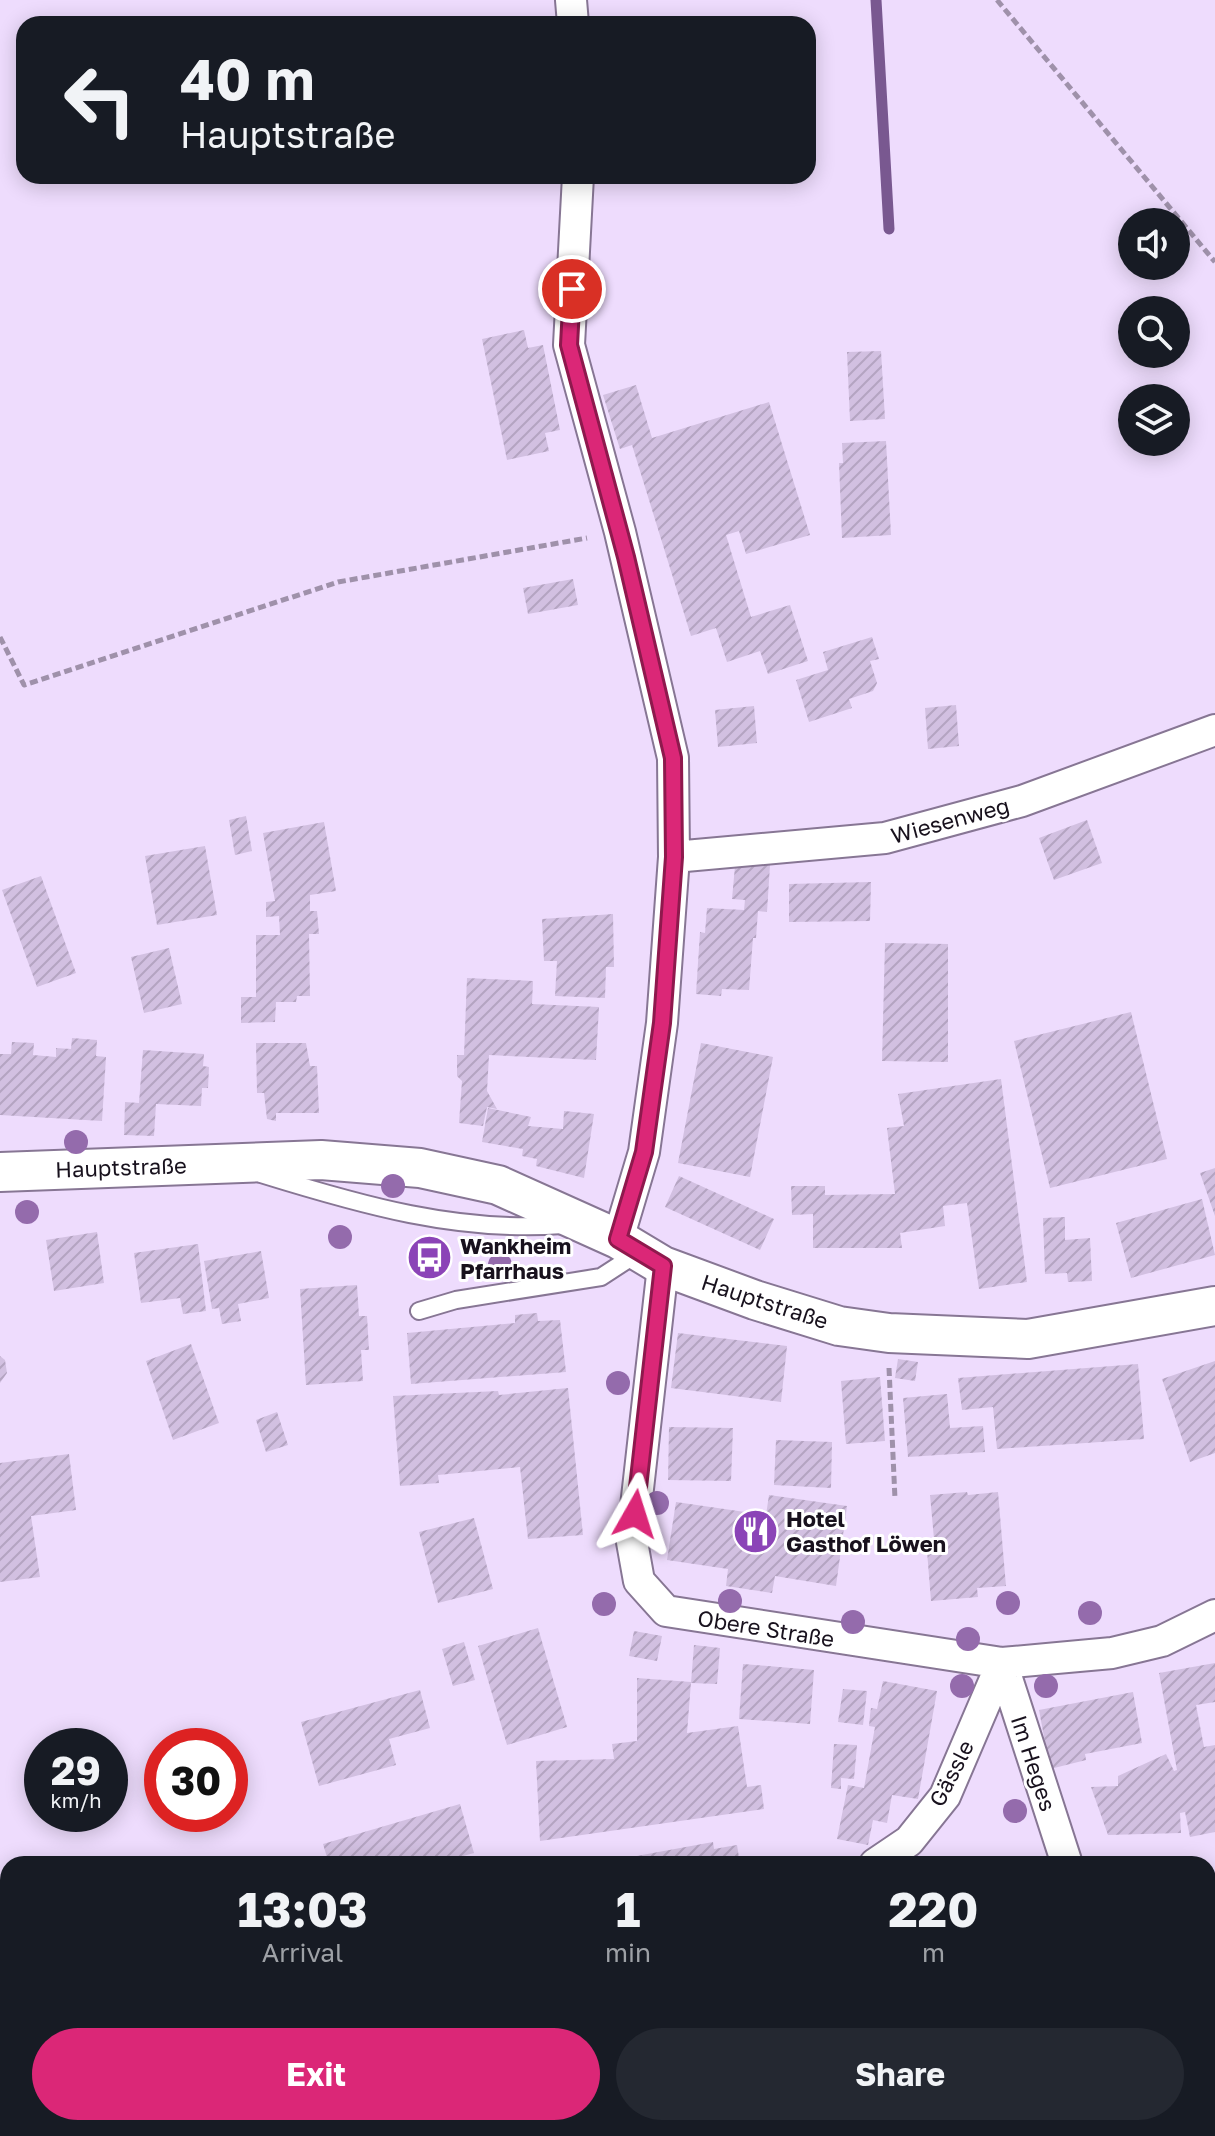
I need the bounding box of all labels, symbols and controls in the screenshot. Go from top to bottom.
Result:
text: 40 m [180,45,314,112]
icon: left [48,48,152,152]
text: Hauptstraße [180,113,395,156]
map controls [1118,208,1190,456]
button: sound [1118,208,1190,280]
pin [538,255,606,323]
icon: arrive [550,267,594,311]
button: search [1118,296,1190,368]
button: layers [1118,384,1190,456]
street label: Wiesenweg [888,791,1012,849]
street label: Hauptstraße [55,1151,187,1183]
place label: Wankheim Pfarrhaus [460,1232,571,1284]
bus stop icon: Wankheim Pfarrhaus [405,1234,453,1282]
street label: Hauptstraße [698,1268,832,1334]
position arrow [593,1472,677,1556]
place label: Hotel Gasthof Löwen [786,1505,946,1557]
restaurant icon: Hotel Gasthof Löwen [731,1507,779,1555]
street label: Obere Straße [696,1604,836,1652]
street label: Im Heges [1006,1712,1062,1814]
speed limit sign: 30 [144,1728,248,1832]
street label: Gässle [923,1735,979,1811]
text: 29 [51,1746,101,1794]
text: km/h [51,1788,101,1812]
text: 13:03 [238,1880,367,1938]
text: 1 [616,1880,640,1938]
text: 220 [889,1880,978,1938]
text: Arrival [262,1937,343,1968]
text: min [605,1937,651,1968]
text: m [922,1937,945,1968]
button: Exit [32,2028,600,2120]
button: Share [616,2028,1184,2120]

